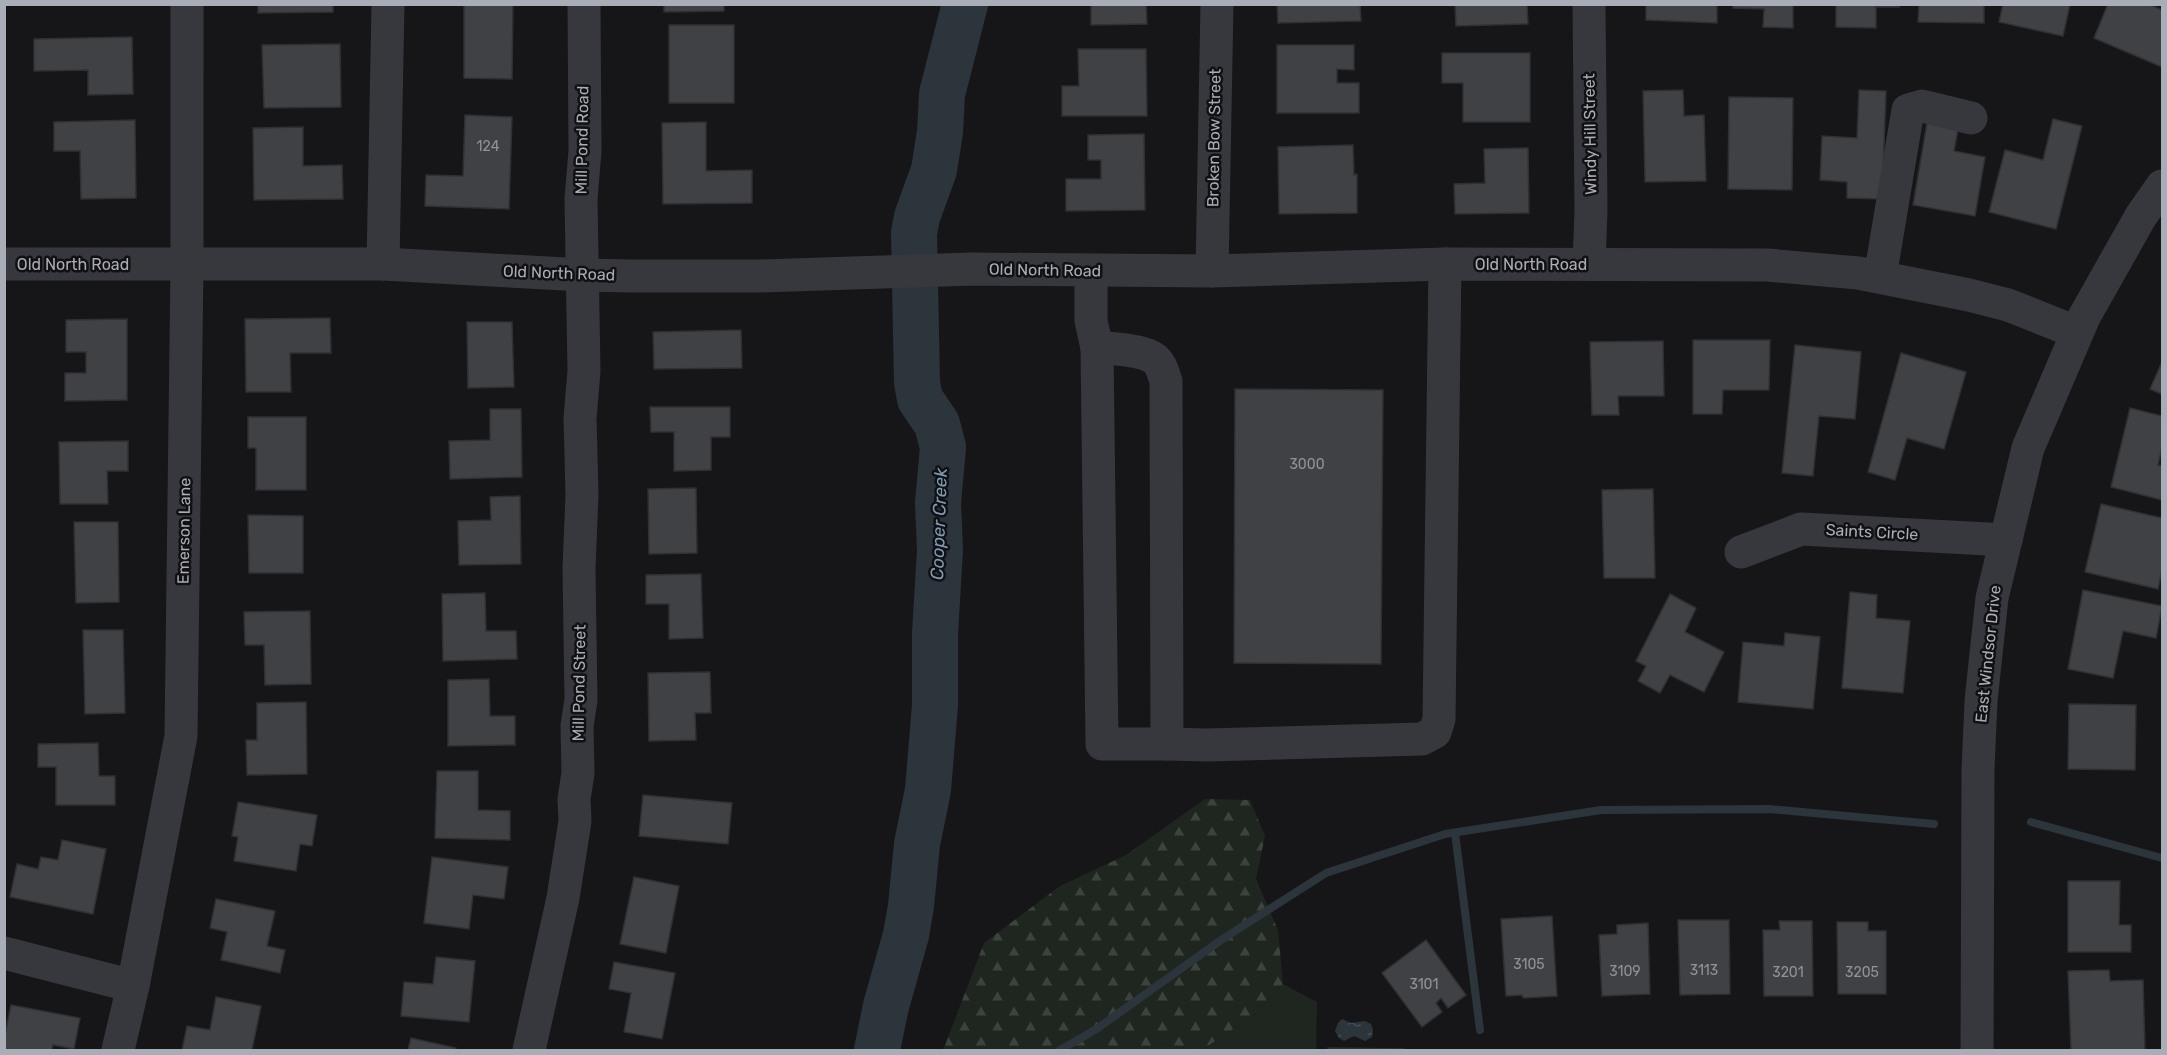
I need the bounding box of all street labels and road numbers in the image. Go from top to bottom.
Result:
street label: Broken Bow Street [1203,69,1225,207]
street label: Windy Hill Street [1579,73,1601,195]
street label: Mill Pond Road [572,85,592,195]
street label: Old North Road [17,255,129,274]
street label: Old North Road [1475,255,1587,274]
street label: Old North Road [989,260,1101,280]
street label: Old North Road [503,262,615,284]
street label: Emerson Lane [174,478,194,584]
street label: Saints Circle [1825,520,1919,544]
street label: East Windsor Drive [1971,584,2005,724]
street label: Mill Pond Street [568,624,590,742]

